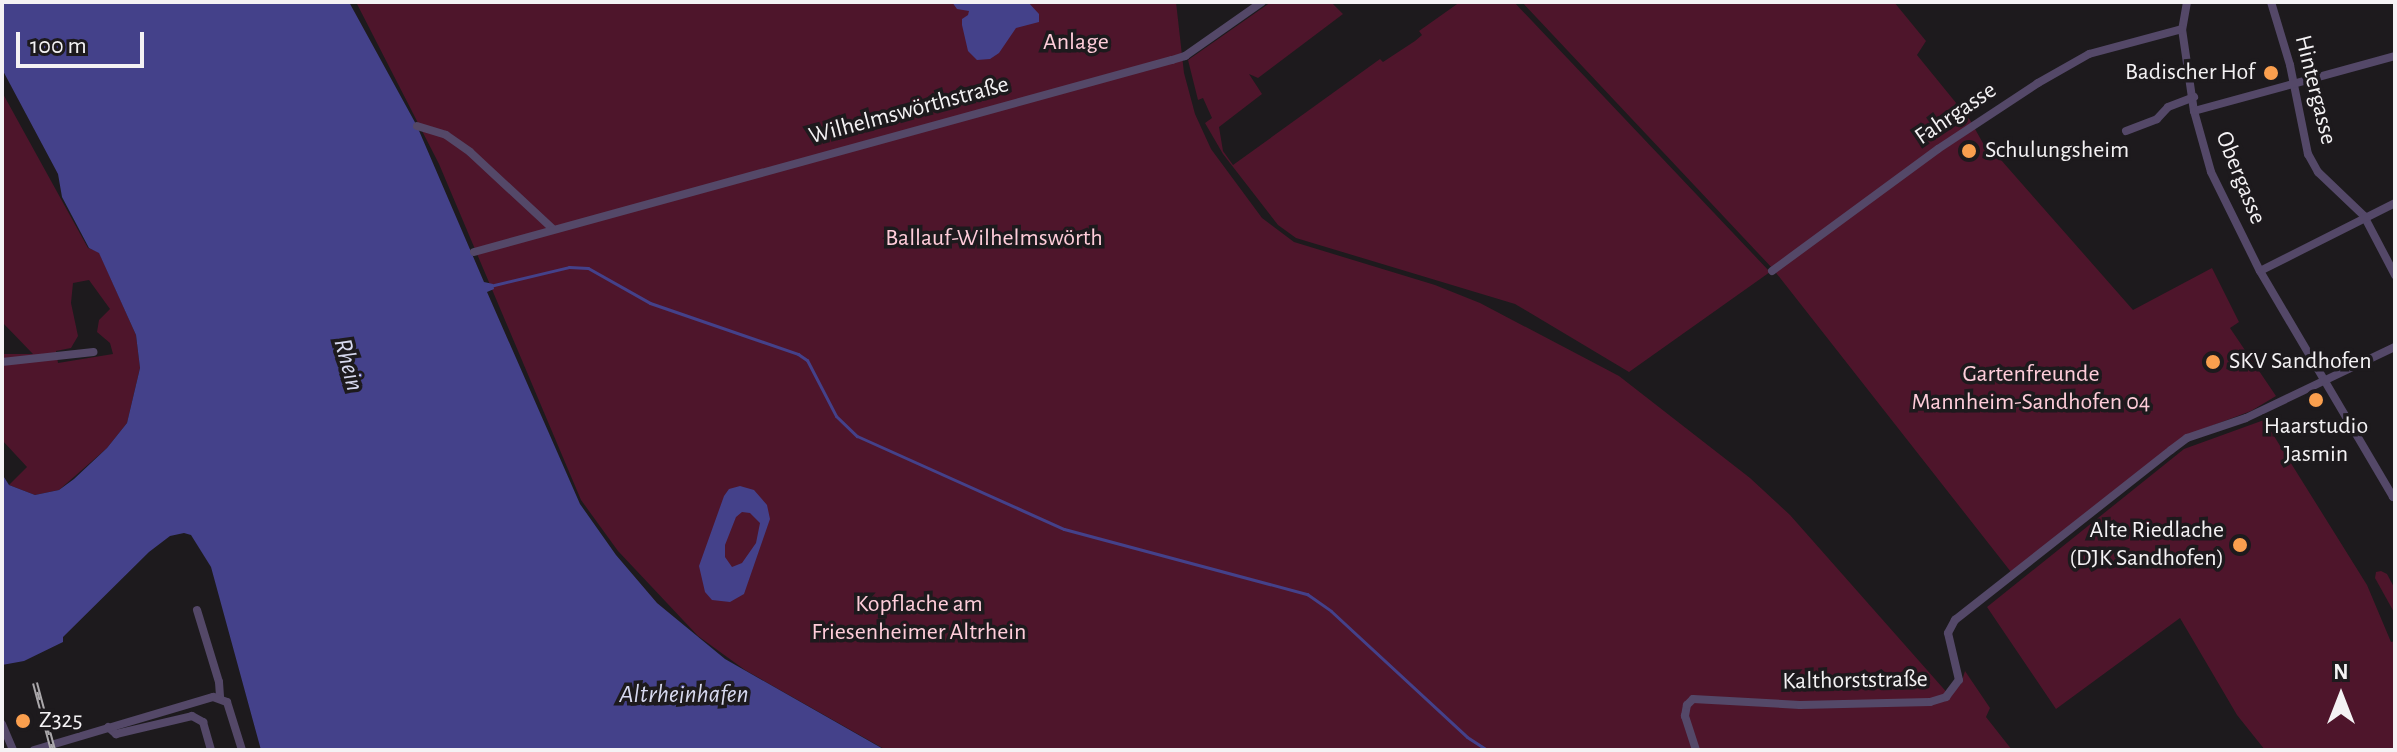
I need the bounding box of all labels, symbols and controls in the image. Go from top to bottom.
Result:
scale bar [20,16,148,66]
park label: Anlage [1043,29,1109,57]
street label: Hintergasse [2287,32,2343,148]
text: 100 m [30,34,87,58]
place label: Badischer Hof [2125,59,2255,87]
marker: Badischer Hof [2262,64,2280,82]
street label: Wilhelmswörthstraße [806,70,1012,152]
street label: Fahrgasse [1910,76,2002,152]
street label: Obergasse [2208,127,2272,229]
place label: Schulungsheim [1985,137,2129,165]
marker: Schulungsheim [1960,142,1978,160]
park label: Ballauf-Wilhelmswörth [885,225,1103,253]
water label: Rhein [326,335,370,395]
place label: SKV Sandhofen [2229,348,2372,376]
marker: SKV Sandhofen [2204,353,2222,371]
park label: Gartenfreunde Mannheim-Sandhofen 04 [1912,361,2150,417]
marker: Haarstudio Jasmin [2307,391,2325,409]
place label: Haarstudio Jasmin [2264,413,2368,469]
place label: Alte Riedlache (DJK Sandhofen) [2069,517,2224,573]
marker: Alte Riedlache (DJK Sandhofen) [2231,536,2249,554]
park label: Kopflache am Friesenheimer Altrhein [812,591,1026,647]
north arrow [2301,656,2381,736]
text: N [2333,661,2349,683]
street label: Kalthorststraße [1782,665,1928,697]
water label: Altrheinhafen [619,679,749,711]
place label: Z325 [39,707,83,735]
marker: Z325 [14,712,32,730]

